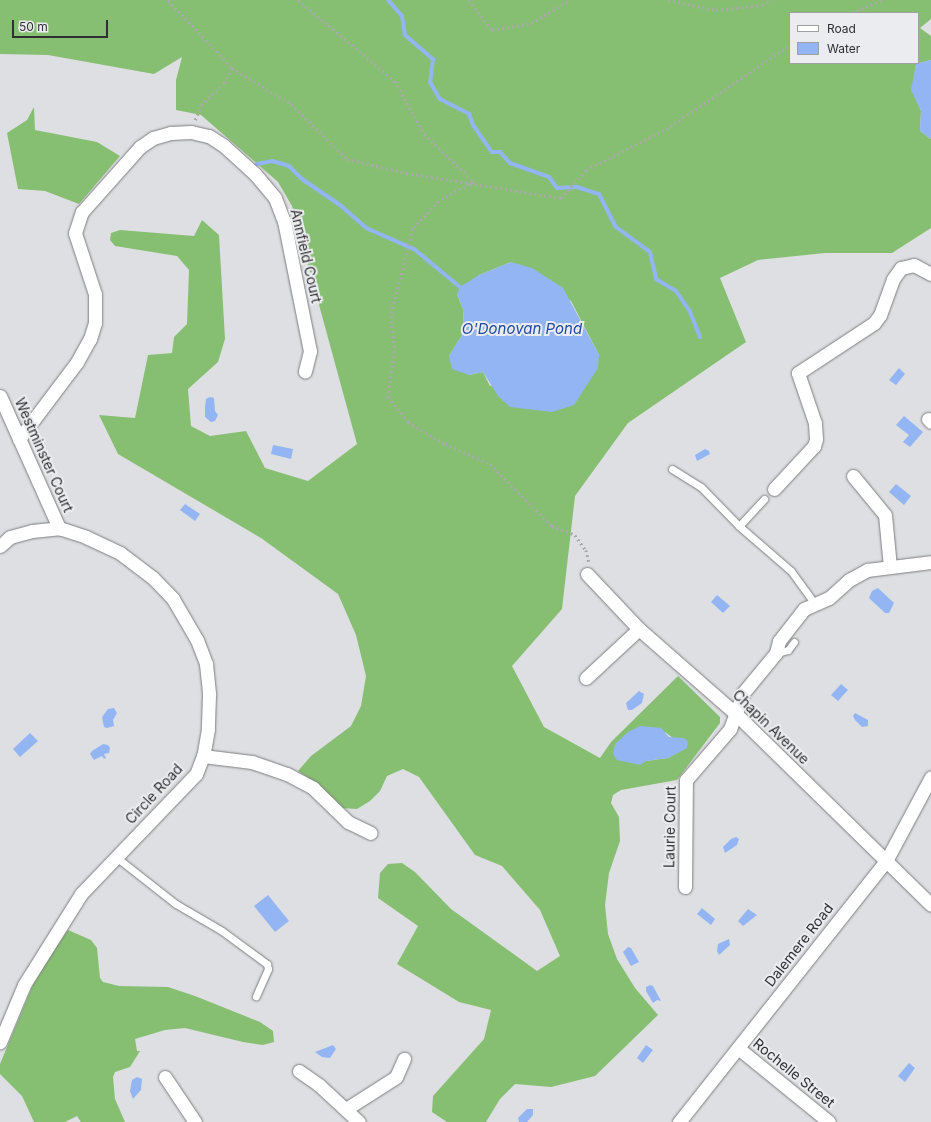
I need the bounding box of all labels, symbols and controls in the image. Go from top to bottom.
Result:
scale bar [14,12,110,38]
legend [789,12,919,64]
text: 50 m [19,19,48,34]
text: Road [827,21,856,36]
text: Water [827,41,860,56]
street label: Annfield Court [287,207,325,305]
water label: O'Donovan Pond [462,320,582,338]
street label: Westminster Court [11,395,77,515]
street label: Chapin Avenue [729,686,813,768]
street label: Circle Road [122,761,186,827]
street label: Laurie Court [661,786,679,868]
street label: Dalemere Road [761,900,837,990]
street label: Rochelle Street [750,1035,838,1111]

